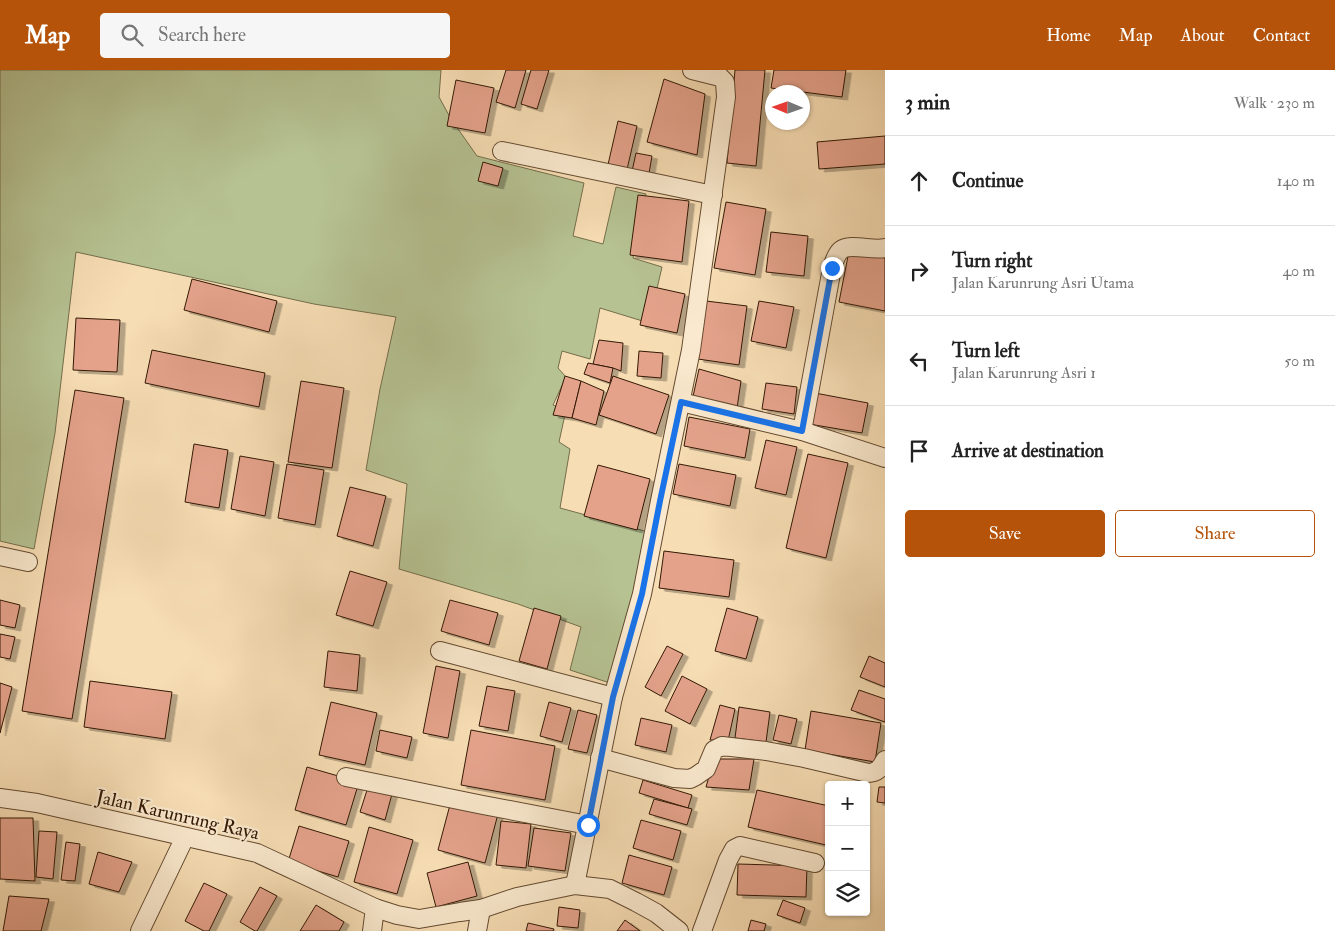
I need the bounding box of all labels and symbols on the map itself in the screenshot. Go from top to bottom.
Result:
north arrow [765,85,810,130]
route end [821,257,844,280]
street label: Jalan Karunrung Raya [93,784,262,845]
route start [577,814,600,837]

